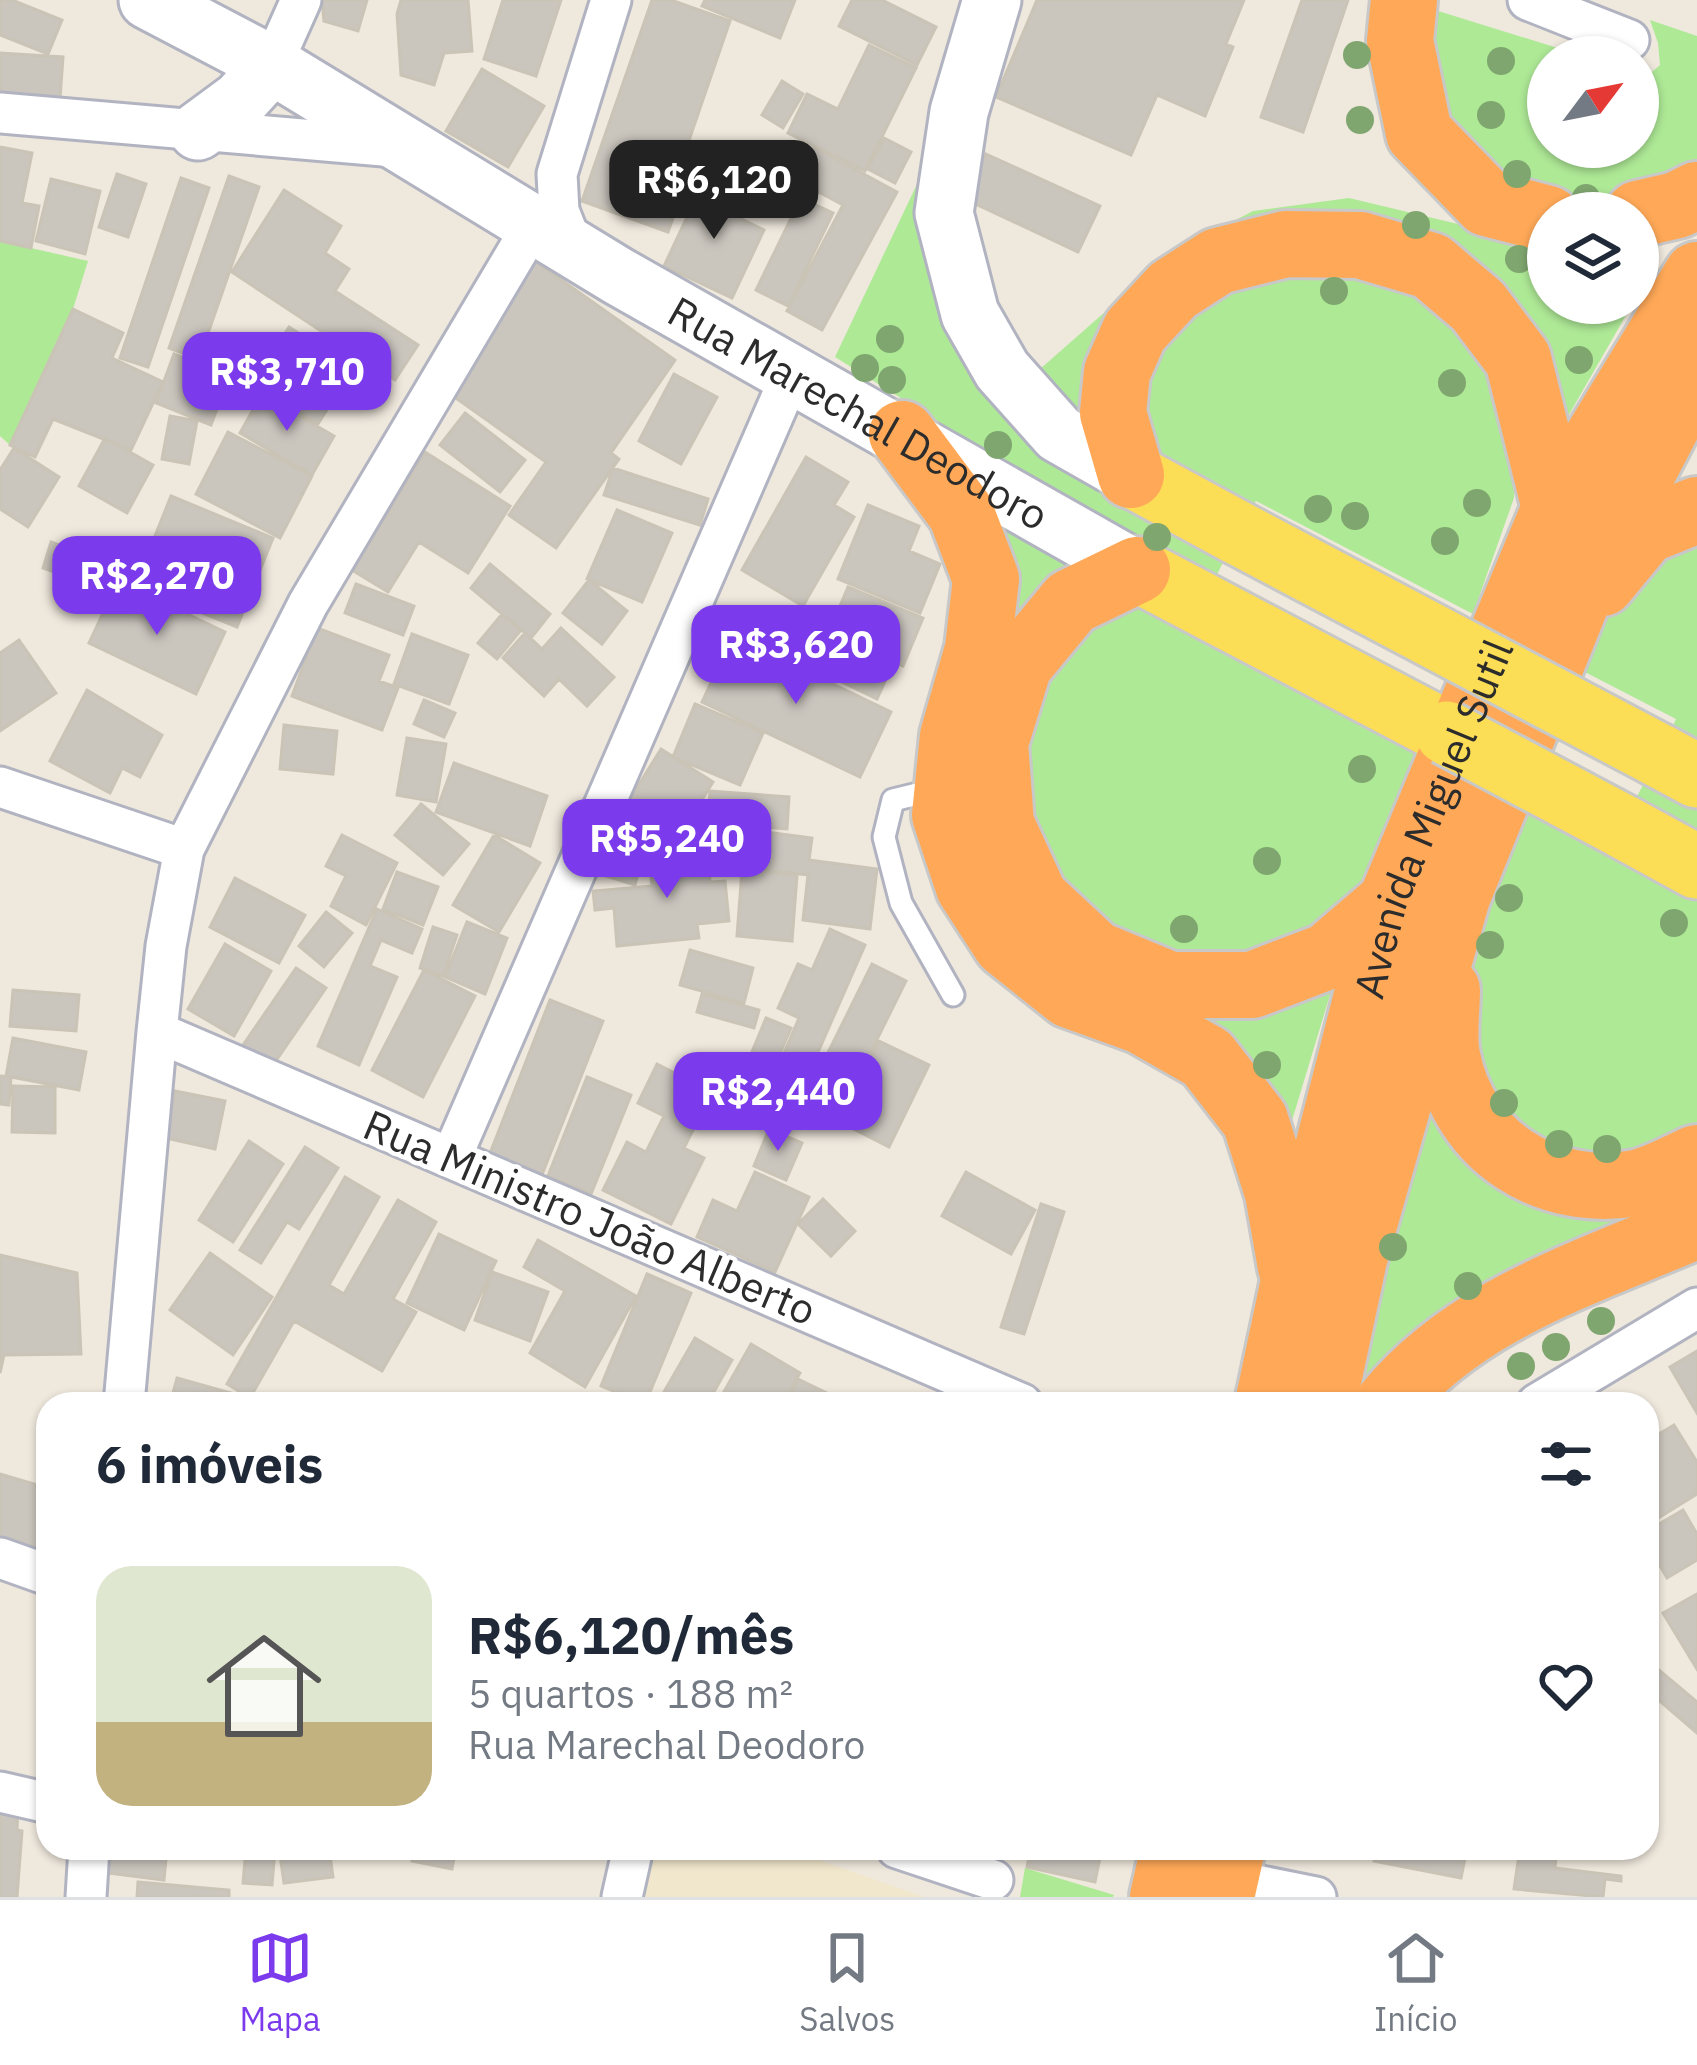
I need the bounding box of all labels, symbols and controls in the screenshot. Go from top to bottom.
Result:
north arrow [1527,36,1659,168]
map controls [1527,36,1659,324]
pin: R$6,120 [603,140,825,242]
text: R$6,120 [636,153,792,204]
button: layers [1527,192,1659,324]
street label: Rua Marechal Deodoro [659,283,1059,542]
pin: R$3,710 [176,332,398,434]
text: R$3,710 [209,345,365,396]
pin: R$2,270 [46,536,268,638]
text: R$2,270 [79,549,235,600]
pin: R$3,620 [685,605,907,707]
text: R$3,620 [718,618,874,669]
street label: Avenida Miguel Sutil [1340,631,1525,1004]
pin: R$5,240 [556,799,778,901]
text: R$5,240 [589,812,745,863]
pin: R$2,440 [667,1052,889,1154]
text: R$2,440 [700,1065,856,1116]
street label: Rua Ministro João Alberto [356,1097,824,1337]
text: 6 imóveis [96,1431,323,1497]
icon: filters [1533,1431,1599,1497]
text: R$6,120/mês [468,1602,794,1668]
icon: home [192,1614,336,1758]
icon: heart [1533,1653,1599,1719]
text: 5 quartos · 188 m² [468,1668,793,1719]
text: Rua Marechal Deodoro [468,1719,865,1770]
tab: Mapa [239,1925,321,2040]
tab: Salvos [799,1925,895,2040]
tab: Início [1374,1925,1458,2040]

